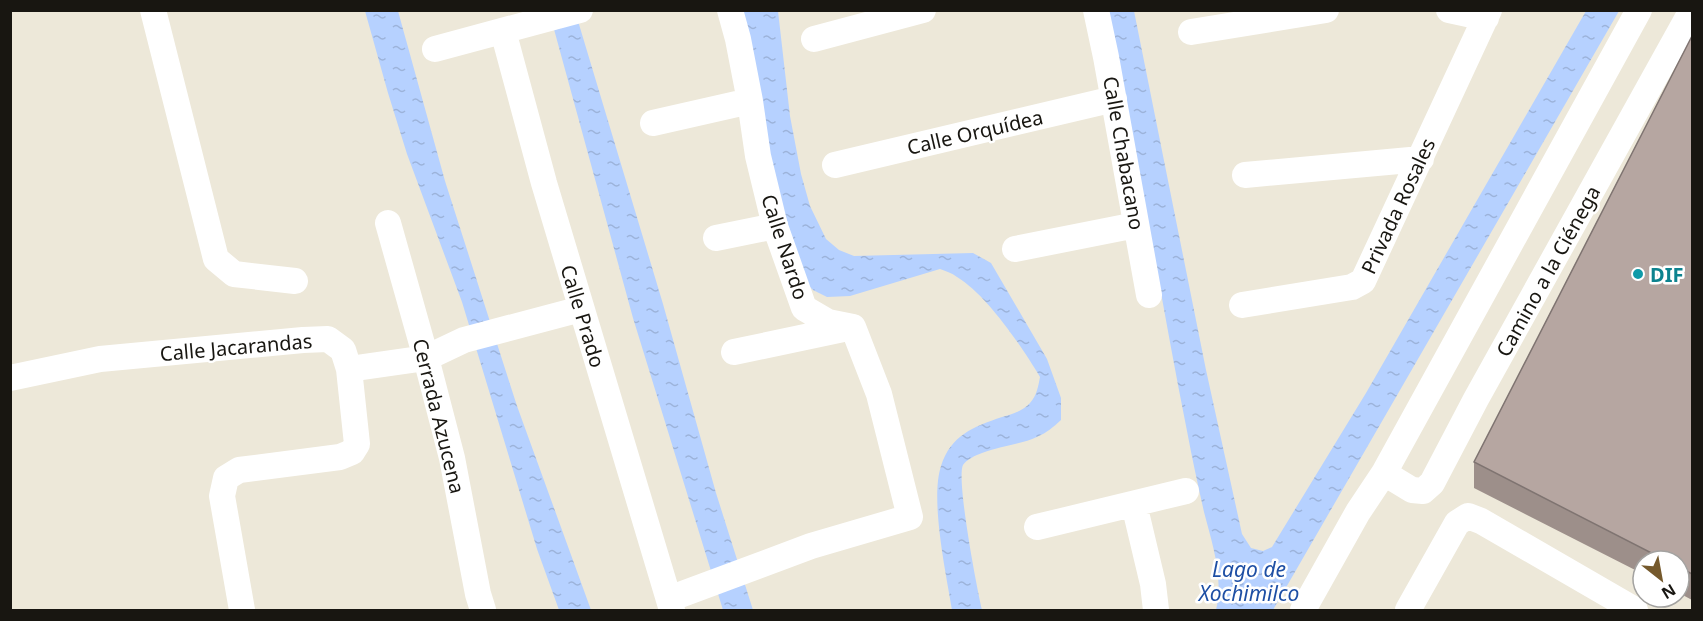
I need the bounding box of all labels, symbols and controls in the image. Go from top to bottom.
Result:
street label: Calle Chabacano [1097,74,1151,232]
street label: Calle Orquídea [904,103,1046,161]
street label: Privada Rosales [1355,134,1441,278]
street label: Camino a la Ciénega [1490,181,1606,361]
street label: Calle Nardo [755,191,815,303]
street label: Calle Prado [555,261,611,371]
place label: DIF [1650,261,1683,288]
marker: DIF [1631,267,1645,281]
street label: Calle Jacarandas [159,327,313,367]
street label: Cerrada Azucena [407,336,471,496]
north arrow [1631,549,1691,609]
water label: Lago de Xochimilco [1197,555,1299,607]
text: N [1657,579,1680,605]

